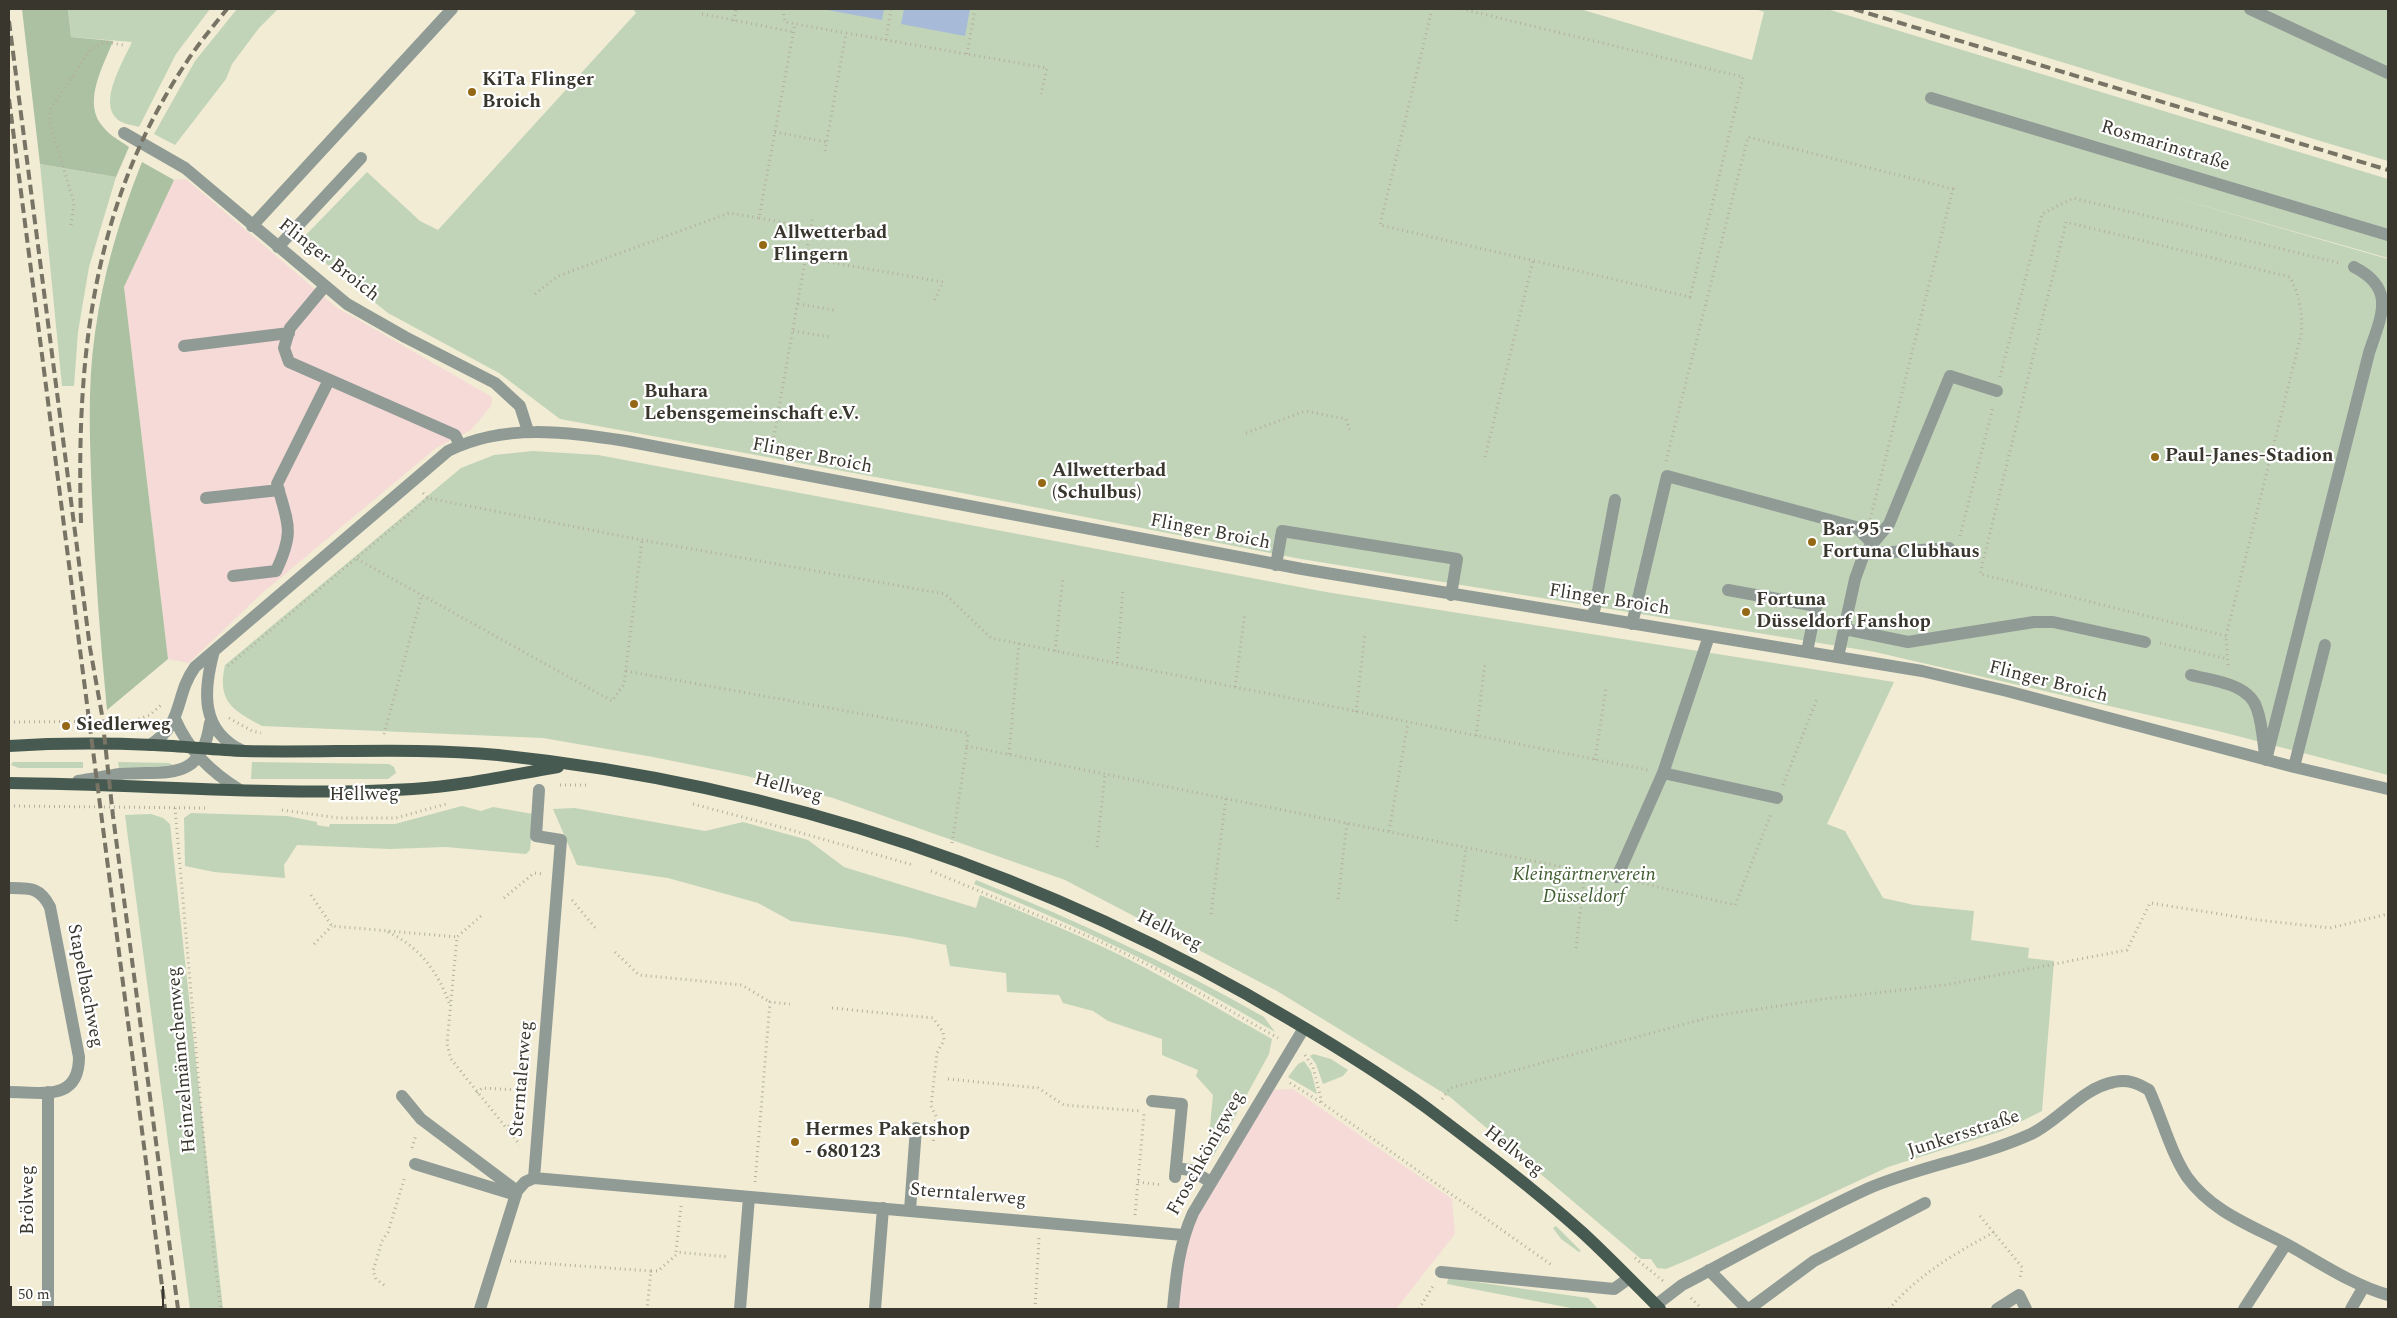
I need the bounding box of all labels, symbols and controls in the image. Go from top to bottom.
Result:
place label: KiTa Flinger Broich [482,70,594,114]
marker: KiTa Flinger Broich [466,86,478,98]
street label: Rosmarinstraße [2098,117,2232,177]
street label: Flinger Broich [273,215,383,307]
place label: Allwetterbad Flingern [773,223,887,267]
marker: Allwetterbad Flingern [757,239,769,251]
place label: Buhara Lebensgemeinschaft e.V. [644,382,859,426]
marker: Buhara Lebensgemeinschaft e.V. [628,398,640,410]
street label: Flinger Broich [750,434,874,480]
place label: Paul-Janes-Stadion [2165,446,2333,468]
marker: Paul-Janes-Stadion [2149,451,2161,463]
place label: Allwetterbad (Schulbus) [1052,461,1166,505]
marker: Allwetterbad (Schulbus) [1036,477,1048,489]
street label: Flinger Broich [1148,510,1272,556]
place label: Bar 95 - Fortuna Clubhaus [1822,520,1980,564]
marker: Bar 95 - Fortuna Clubhaus [1806,536,1818,548]
street label: Flinger Broich [1547,580,1671,622]
place label: Fortuna Düsseldorf Fanshop [1756,590,1931,634]
marker: Fortuna Düsseldorf Fanshop [1740,606,1752,618]
street label: Flinger Broich [1986,657,2110,709]
place label: Siedlerweg [76,715,171,737]
marker: Siedlerweg [60,720,72,732]
street label: Hellweg [751,769,825,809]
street label: Hellweg [329,785,399,807]
park label: Kleingärtnerverein Düsseldorf [1512,865,1656,909]
street label: Hellweg [1133,906,1205,958]
street label: Stapelbachweg [61,922,107,1050]
street label: Heinzelmännchenweg [163,966,203,1154]
street label: Sterntalerweg [507,1020,539,1138]
street label: Froschkönigweg [1163,1088,1251,1220]
street label: Junkersstraße [1905,1106,2023,1164]
place label: Hermes Paketshop - 680123 [805,1120,970,1164]
street label: Hellweg [1479,1122,1547,1182]
marker: Hermes Paketshop - 680123 [789,1136,801,1148]
street label: Brölweg [18,1165,40,1235]
street label: Sterntalerweg [909,1180,1027,1212]
scale bar [12,1276,166,1308]
text: 50 m [18,1283,50,1306]

